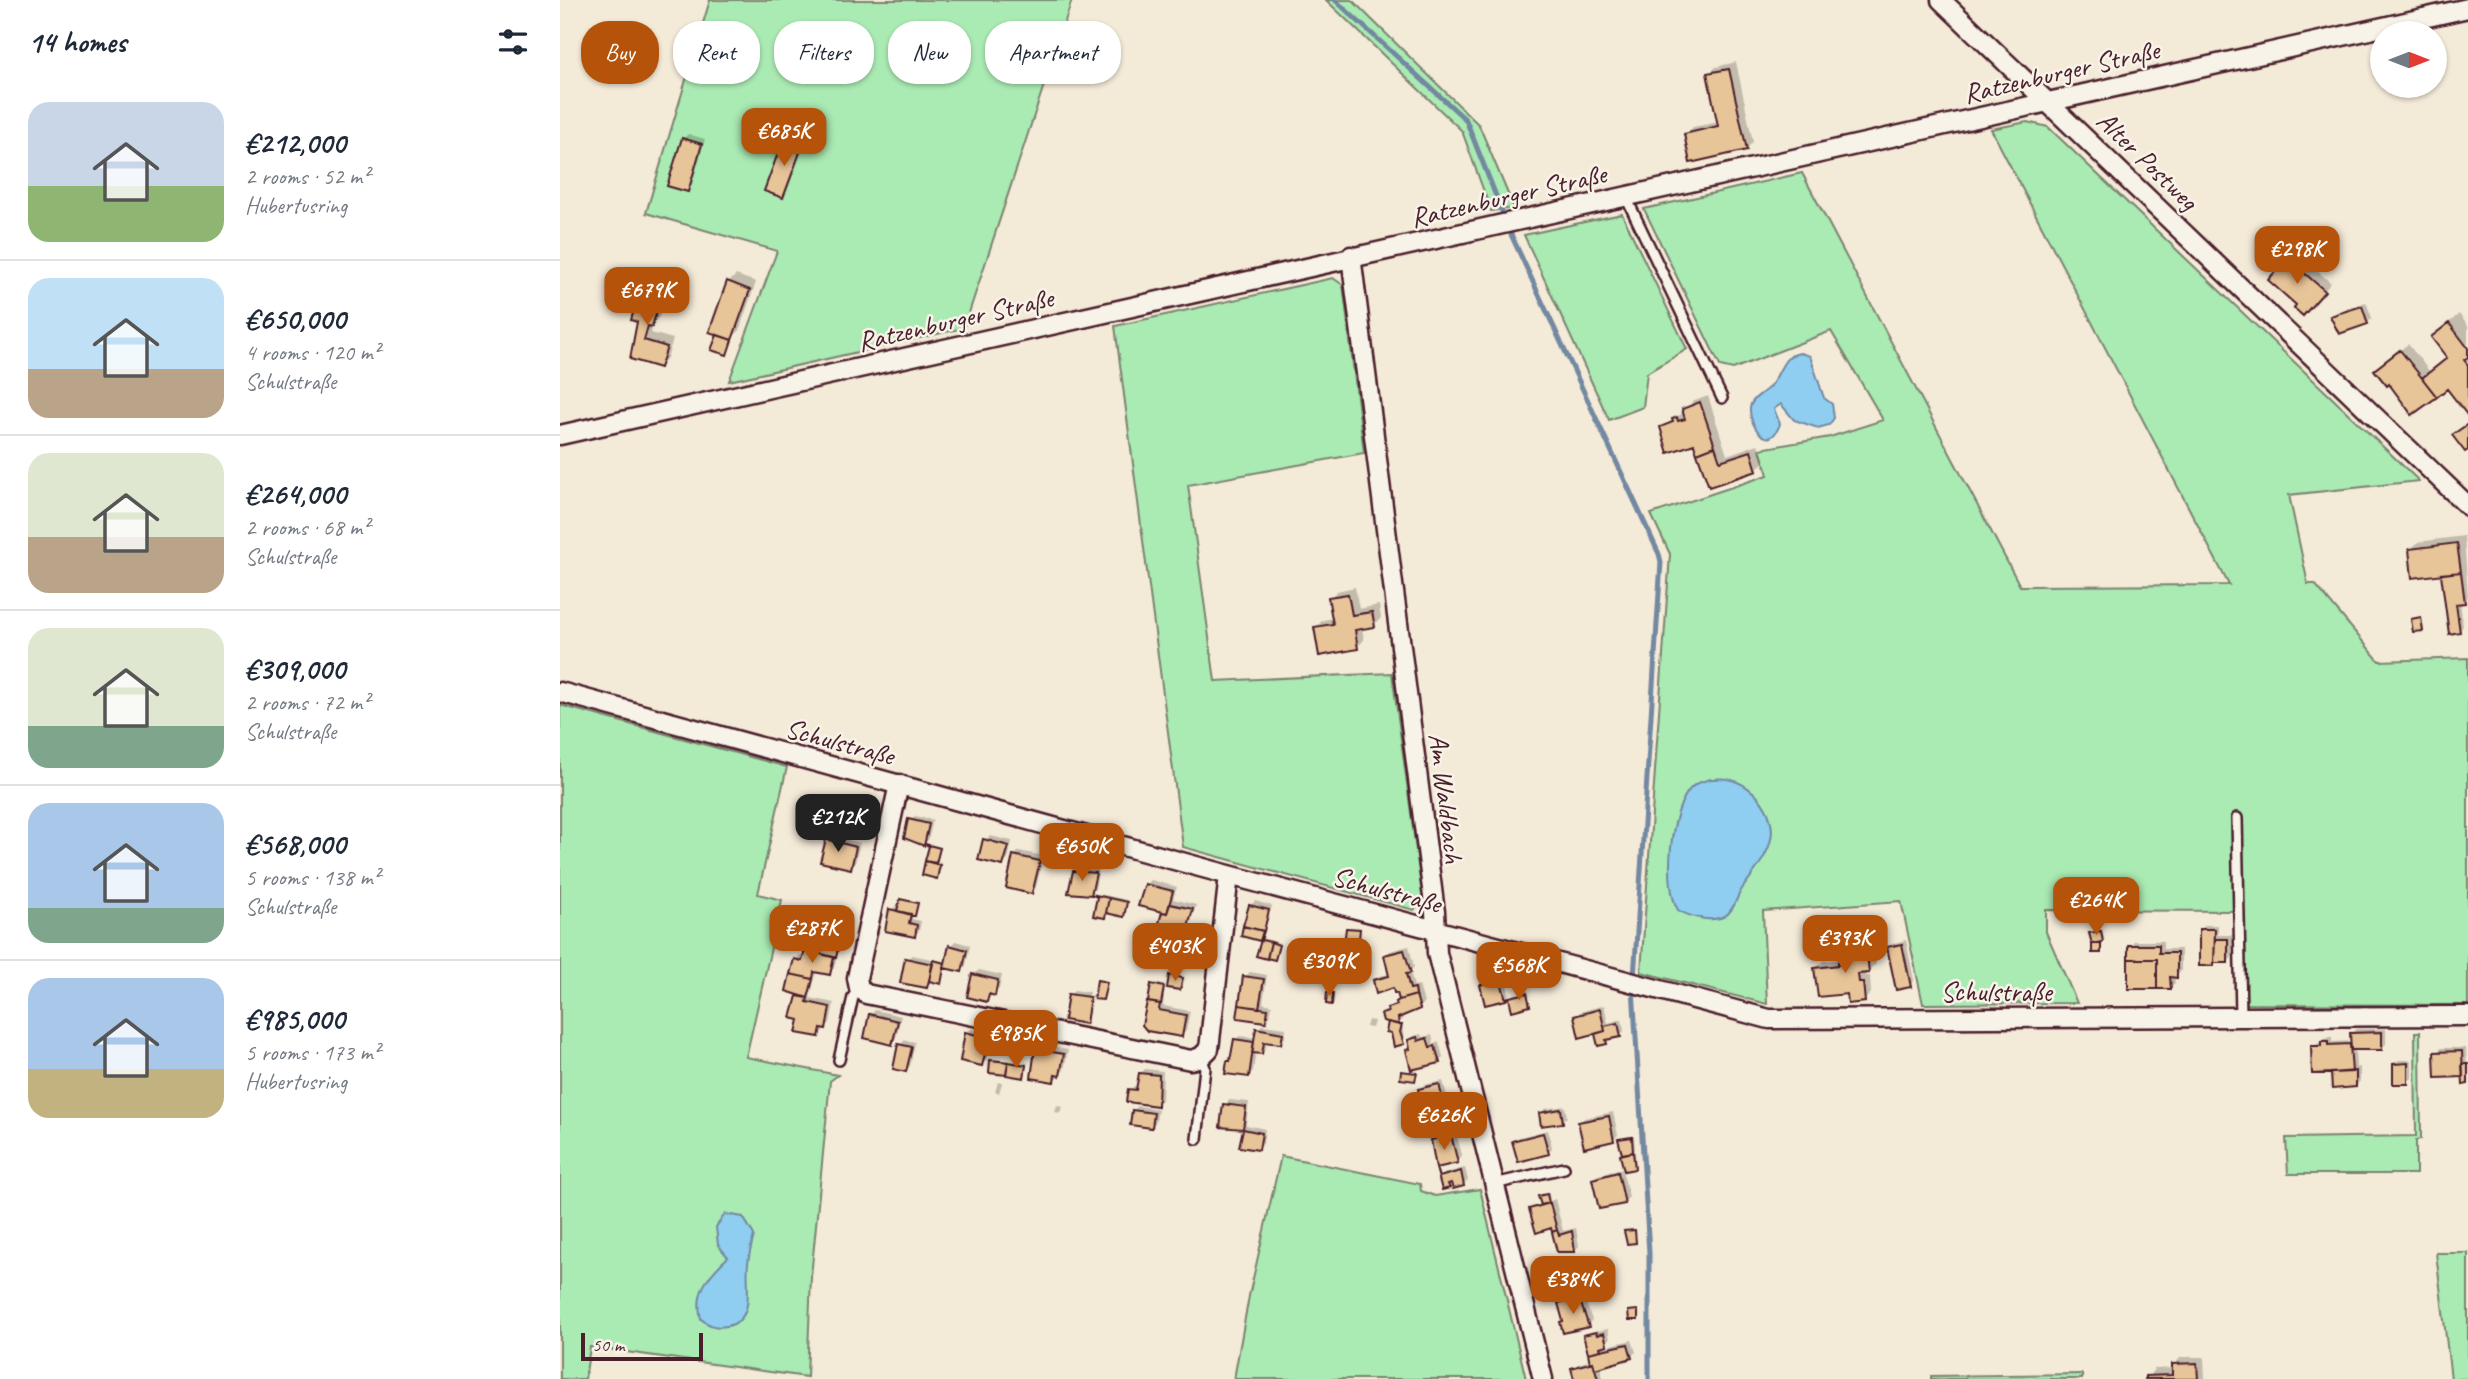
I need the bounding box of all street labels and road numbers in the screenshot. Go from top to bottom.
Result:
street label: Ratzenburger Straße [1960,32,2164,111]
street label: Alter Postweg [2089,103,2207,218]
street label: Ratzenburger Straße [1407,156,1611,235]
street label: Ratzenburger Straße [854,280,1058,359]
street label: Schulstraße [782,710,900,773]
street label: Am Waldbach [1421,731,1472,865]
street label: Schulstraße [1329,858,1447,921]
street label: Schulstraße [1940,974,2053,1009]

